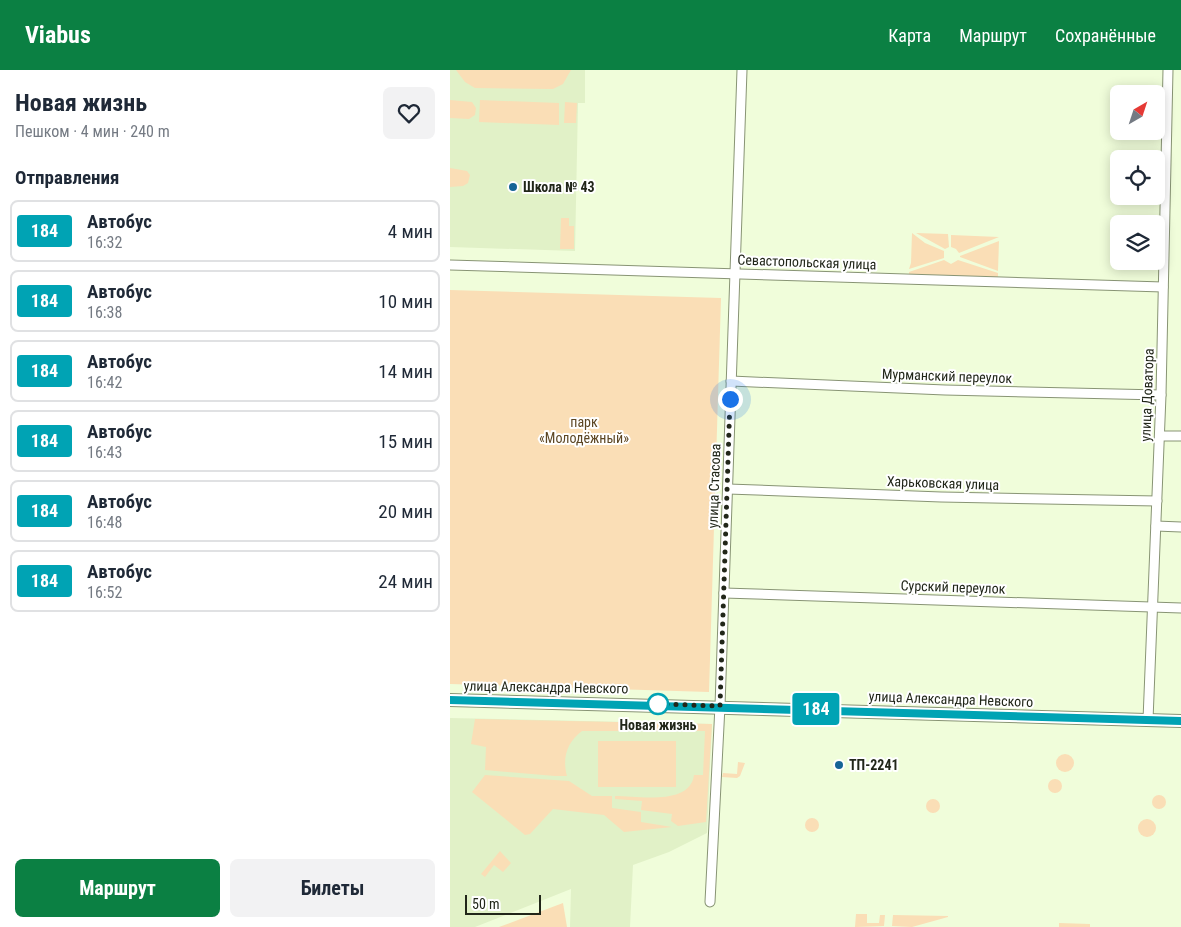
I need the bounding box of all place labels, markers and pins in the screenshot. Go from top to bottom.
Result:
place label: Школа № 43 [523,179,595,195]
marker: Школа № 43 [507,181,519,193]
marker: Новая жизнь [647,693,669,715]
place label: Новая жизнь [620,717,697,733]
place label: ТП-2241 [849,757,899,773]
marker: ТП-2241 [833,759,845,771]

